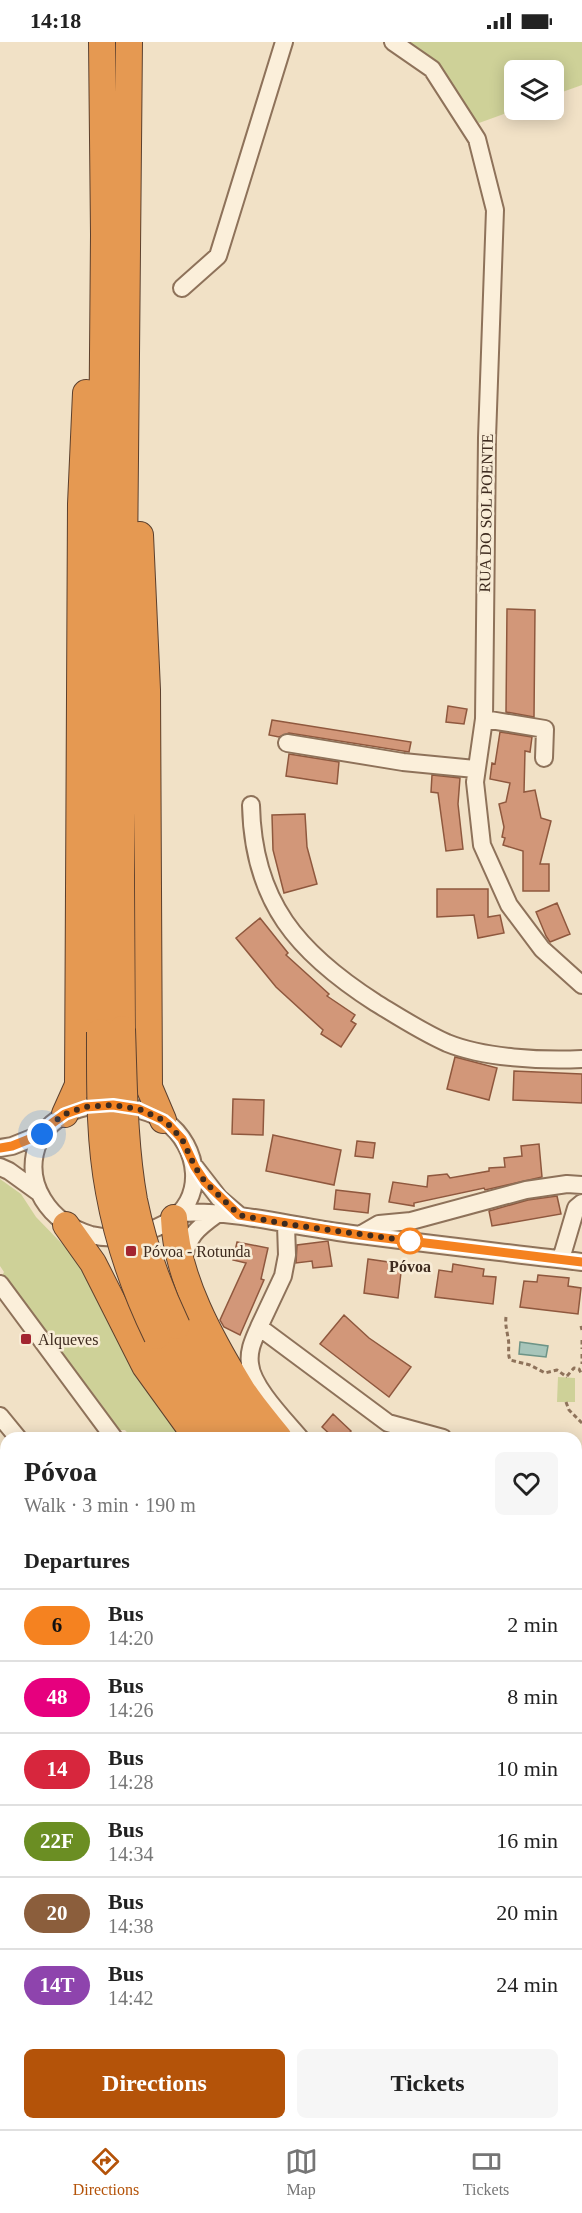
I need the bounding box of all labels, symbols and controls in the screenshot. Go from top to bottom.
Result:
text: 14:18 [30,8,81,33]
map controls [504,60,564,120]
button: layers [504,60,564,120]
street label: RUA DO SOL POENTE [476,433,496,593]
your location [27,1119,57,1149]
marker: Póvoa [397,1228,423,1254]
place label: Póvoa - Rotunda [143,1243,251,1260]
marker: Póvoa - Rotunda [124,1244,138,1258]
place label: Póvoa [389,1258,431,1275]
place label: Alqueves [38,1331,98,1349]
marker: Alqueves [19,1332,33,1346]
button: heart [495,1452,558,1515]
text: Póvoa [24,1456,97,1487]
text: Walk · 3 min · 190 m [24,1494,196,1516]
text: Departures [24,1548,130,1573]
text: Bus [108,1601,143,1626]
text: 2 min [507,1612,558,1637]
text: 6 [52,1613,62,1637]
text: 14:20 [108,1627,154,1649]
text: Bus [108,1673,143,1698]
text: 8 min [507,1684,558,1709]
text: 48 [47,1685,68,1709]
text: 14:26 [108,1699,154,1721]
text: Bus [108,1745,143,1770]
text: 10 min [496,1756,558,1781]
text: 14 [47,1757,68,1781]
text: 14:28 [108,1771,154,1793]
text: Bus [108,1817,143,1842]
text: 16 min [496,1828,558,1853]
text: 22F [40,1829,74,1853]
text: 14:34 [108,1843,154,1865]
text: Bus [108,1889,143,1914]
text: 20 min [496,1900,558,1925]
text: 20 [47,1901,68,1925]
text: 14:38 [108,1915,154,1937]
text: Bus [108,1961,143,1986]
text: 24 min [496,1972,558,1997]
text: 14T [39,1973,75,1997]
text: 14:42 [108,1987,154,2009]
button: Directions [24,2049,285,2118]
button: Tickets [297,2049,558,2118]
tab: Directions [73,2145,139,2199]
tab: Map [285,2145,318,2199]
tab: Tickets [463,2145,509,2199]

